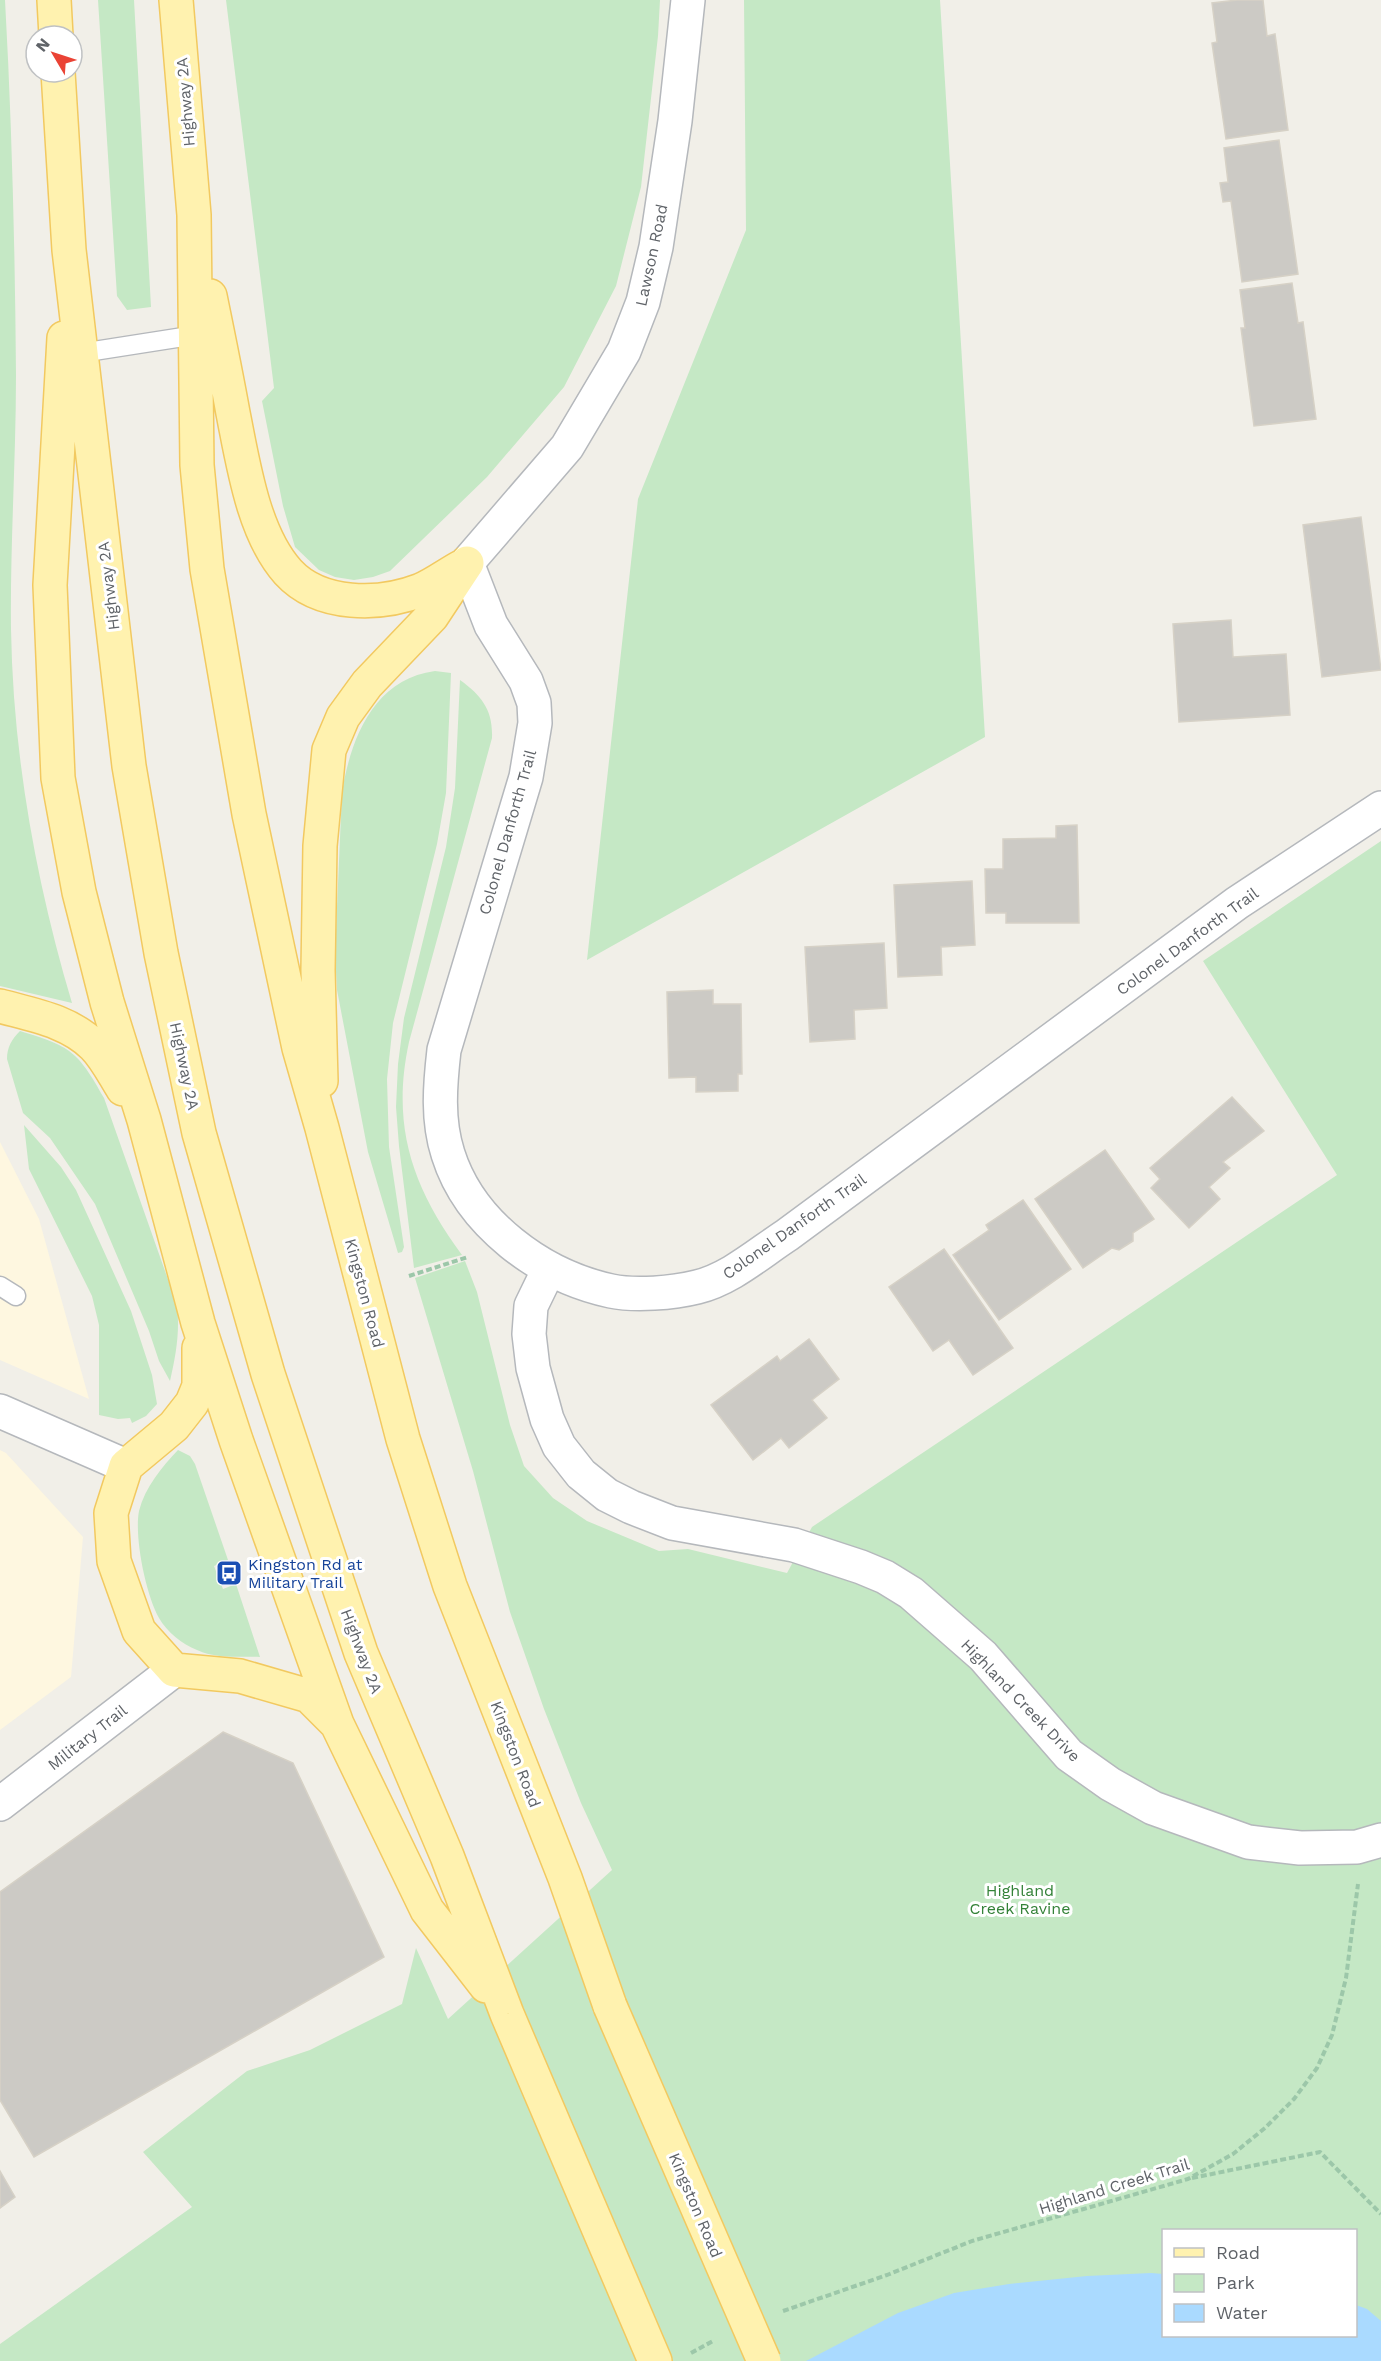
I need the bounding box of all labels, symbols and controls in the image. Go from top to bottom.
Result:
north arrow [24,24,84,84]
text: N [32,34,54,55]
street label: Highway 2A [172,56,199,147]
street label: Lawson Road [631,202,672,308]
street label: Highway 2A [94,540,123,631]
street label: Colonel Danforth Trail [475,747,540,917]
street label: Colonel Danforth Trail [1113,883,1262,999]
street label: Highway 2A [166,1020,203,1112]
street label: Colonel Danforth Trail [719,1170,870,1283]
street label: Kingston Road [341,1236,388,1350]
place label: Kingston Rd at Military Trail [248,1555,363,1592]
bus stop icon: Kingston Rd at Military Trail [214,1558,244,1588]
street label: Highway 2A [337,1606,387,1697]
street label: Highland Creek Drive [957,1635,1084,1766]
street label: Kingston Road [487,1698,545,1810]
street label: Military Trail [44,1701,131,1774]
park label: Highland Creek Ravine [969,1881,1071,1918]
street label: Kingston Road [665,2150,726,2261]
street label: Highland Creek Trail [1037,2155,1192,2218]
legend [1162,2229,1357,2337]
text: Road [1216,2242,1260,2263]
text: Park [1216,2272,1255,2293]
text: Water [1216,2302,1268,2323]

